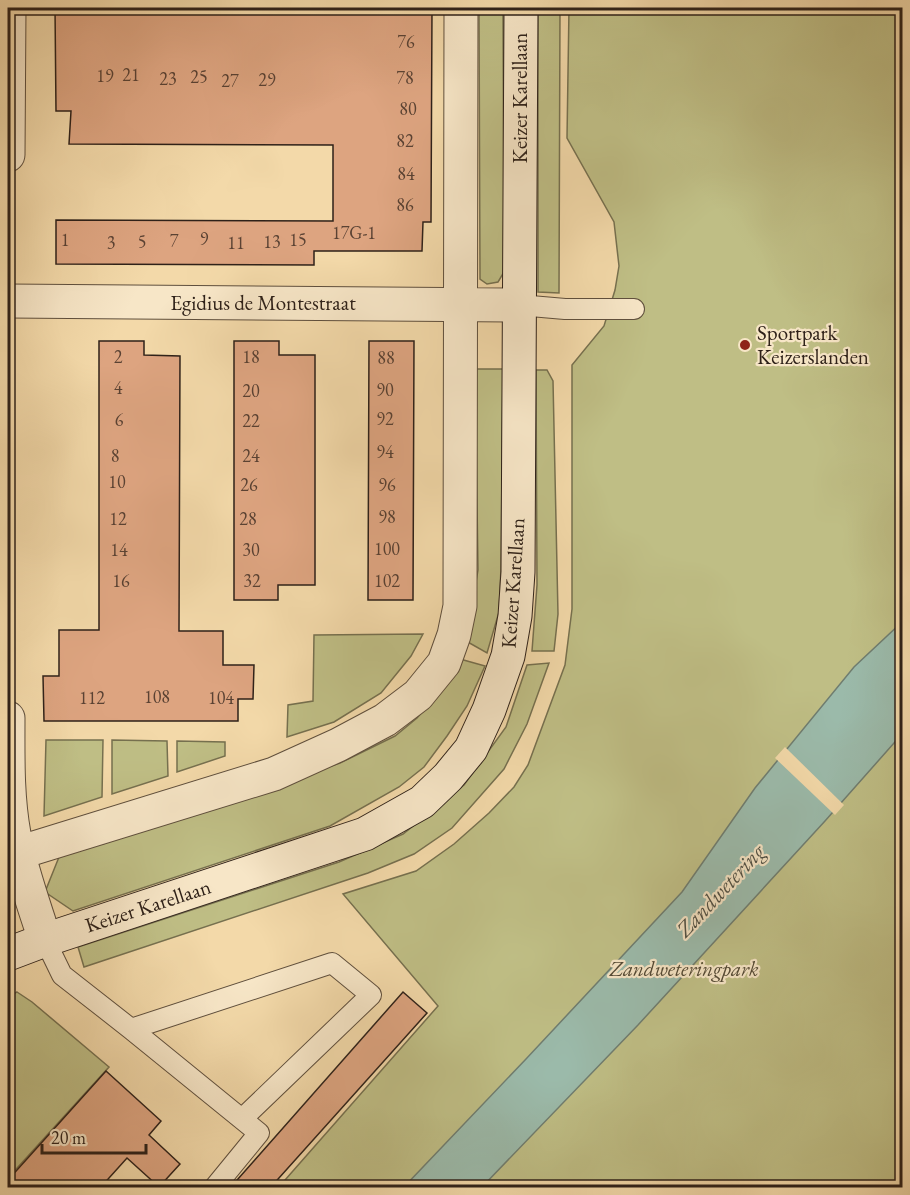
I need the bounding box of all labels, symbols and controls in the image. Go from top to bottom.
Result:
house number: 76 [397,30,415,53]
street label: Keizer Karellaan [506,33,533,163]
house number: 21 [122,63,140,86]
house number: 19 [96,64,114,87]
house number: 25 [190,65,208,88]
house number: 78 [396,66,414,89]
house number: 23 [159,67,177,90]
house number: 29 [258,68,276,91]
house number: 27 [221,69,239,92]
house number: 80 [399,97,417,120]
house number: 82 [396,129,414,152]
house number: 84 [397,162,415,185]
house number: 86 [396,193,414,216]
house number: 17G-1 [332,221,376,244]
house number: 9 [200,227,209,250]
house number: 1 [61,228,69,251]
house number: 15 [289,228,307,251]
house number: 7 [170,229,179,252]
house number: 5 [138,230,146,253]
house number: 13 [263,230,281,253]
house number: 3 [107,231,115,254]
house number: 11 [227,231,245,254]
street label: Egidius de Montestraat [170,289,356,316]
place label: Sportpark Keizerslanden [757,319,869,370]
marker: Sportpark Keizerslanden [738,338,752,352]
house number: 2 [114,345,123,368]
house number: 18 [242,345,260,368]
house number: 88 [377,346,395,369]
house number: 4 [114,376,123,399]
house number: 90 [376,378,394,401]
house number: 20 [242,379,260,402]
house number: 92 [376,407,394,430]
house number: 6 [115,408,124,431]
house number: 22 [242,409,260,432]
house number: 94 [376,440,394,463]
house number: 8 [111,444,119,467]
house number: 24 [242,444,260,467]
house number: 10 [108,470,126,493]
house number: 26 [240,473,258,496]
house number: 96 [378,473,396,496]
house number: 98 [378,505,396,528]
house number: 12 [109,507,127,530]
house number: 28 [239,507,257,530]
street label: Keizer Karellaan [494,517,531,649]
house number: 100 [374,537,400,560]
house number: 14 [110,538,128,561]
house number: 30 [242,538,260,561]
house number: 16 [112,569,130,592]
house number: 32 [243,569,261,592]
house number: 102 [374,569,400,592]
house number: 108 [144,685,170,708]
house number: 112 [79,686,105,709]
house number: 104 [208,686,234,709]
water label: Zandwetering [669,837,772,944]
street label: Keizer Karellaan [81,872,214,939]
park label: Zandweteringpark [609,955,759,982]
scale bar [42,1117,146,1155]
text: 20 m [51,1126,86,1149]

